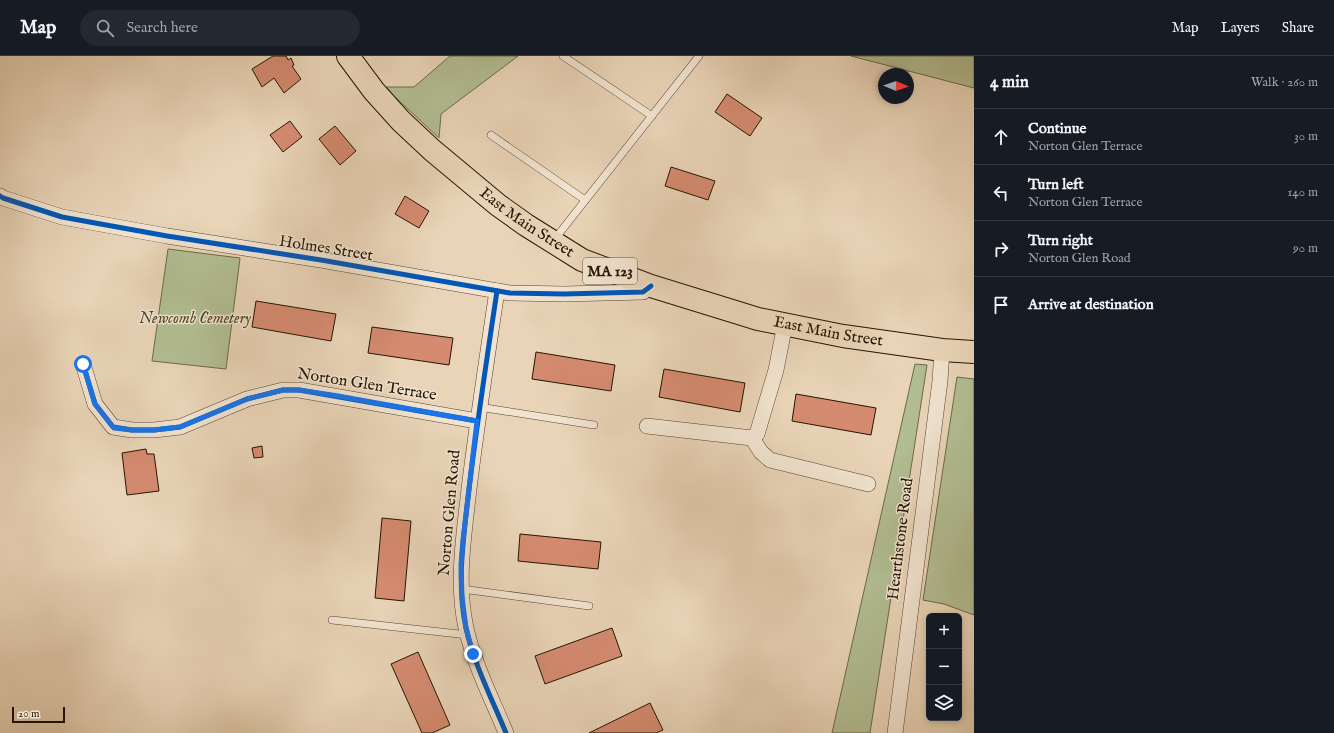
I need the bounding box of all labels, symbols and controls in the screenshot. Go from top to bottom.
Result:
search box [80,10,360,46]
text: Map [20,16,56,40]
icon: search [94,17,116,39]
text: Search here [126,18,198,37]
text: Map [1172,19,1199,37]
text: Layers [1221,19,1260,37]
text: Share [1282,19,1314,37]
north arrow [878,68,914,104]
text: 4 min [990,72,1029,93]
text: Walk · 260 m [1251,74,1318,91]
text: Continue [1028,119,1086,138]
icon: ahead [990,126,1012,148]
text: 30 m [1294,128,1318,145]
text: Norton Glen Terrace [1028,138,1142,155]
text: Turn left [1028,175,1084,194]
icon: left [990,182,1012,204]
street label: East Main Street [475,183,578,263]
text: 140 m [1288,184,1318,201]
text: Norton Glen Terrace [1028,194,1142,211]
text: Turn right [1028,231,1093,250]
street label: Holmes Street [278,232,375,266]
icon: right [990,238,1012,260]
text: 90 m [1293,240,1318,257]
text: Norton Glen Road [1028,250,1131,267]
road number: MA 123 [583,258,637,284]
icon: arrive [990,294,1012,316]
text: Arrive at destination [1028,295,1154,314]
park label: Newcomb Cemetery [139,309,252,329]
street label: East Main Street [772,312,885,352]
route start [74,355,92,373]
street label: Norton Glen Terrace [296,364,438,406]
street label: Norton Glen Road [435,449,466,577]
street label: Hearthstone Road [884,476,918,601]
map controls [926,613,962,721]
button: + [926,613,962,649]
route end [464,645,482,663]
button: − [926,649,962,685]
button: layers [926,685,962,721]
scale bar [12,705,65,724]
text: 20 m [18,707,39,721]

